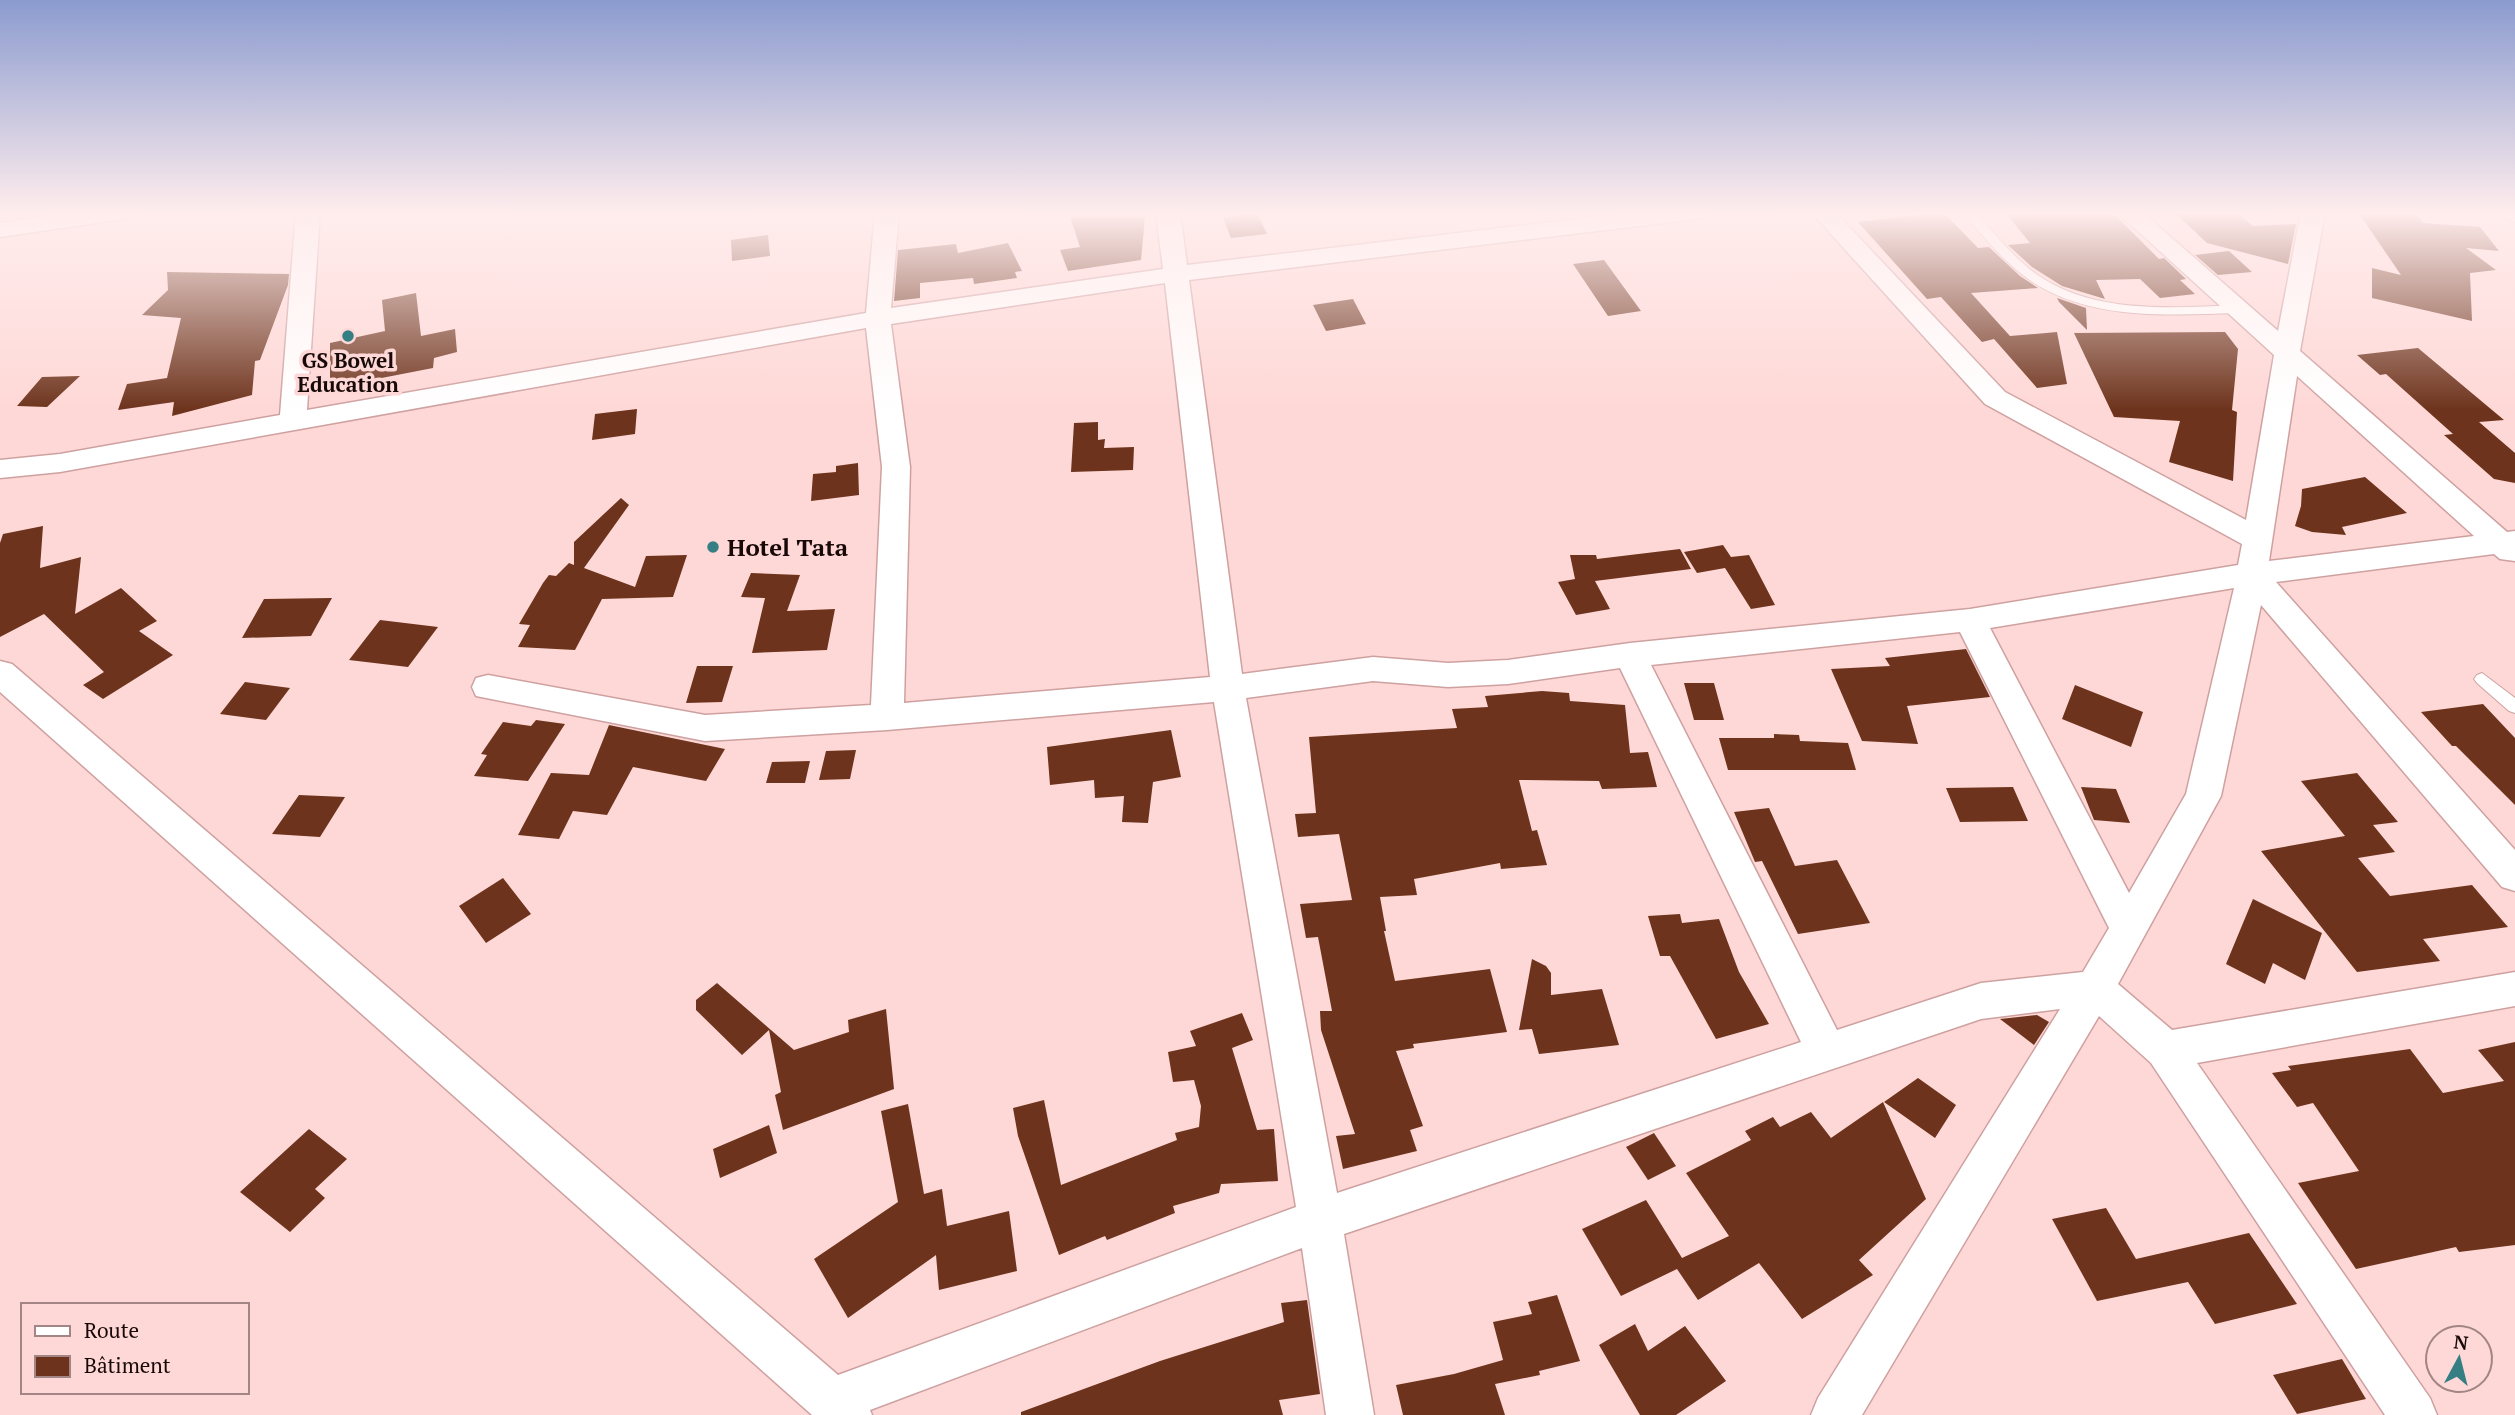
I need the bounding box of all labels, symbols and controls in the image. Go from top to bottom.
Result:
marker: GS Bowel Education [340,328,356,344]
place label: GS Bowel Education [297,346,399,398]
place label: Hotel Tata [727,531,849,563]
marker: Hotel Tata [705,539,721,555]
legend [21,1303,248,1394]
text: Route [84,1316,139,1344]
north arrow [2424,1324,2494,1394]
text: N [2452,1328,2470,1355]
text: Bâtiment [84,1351,171,1379]

